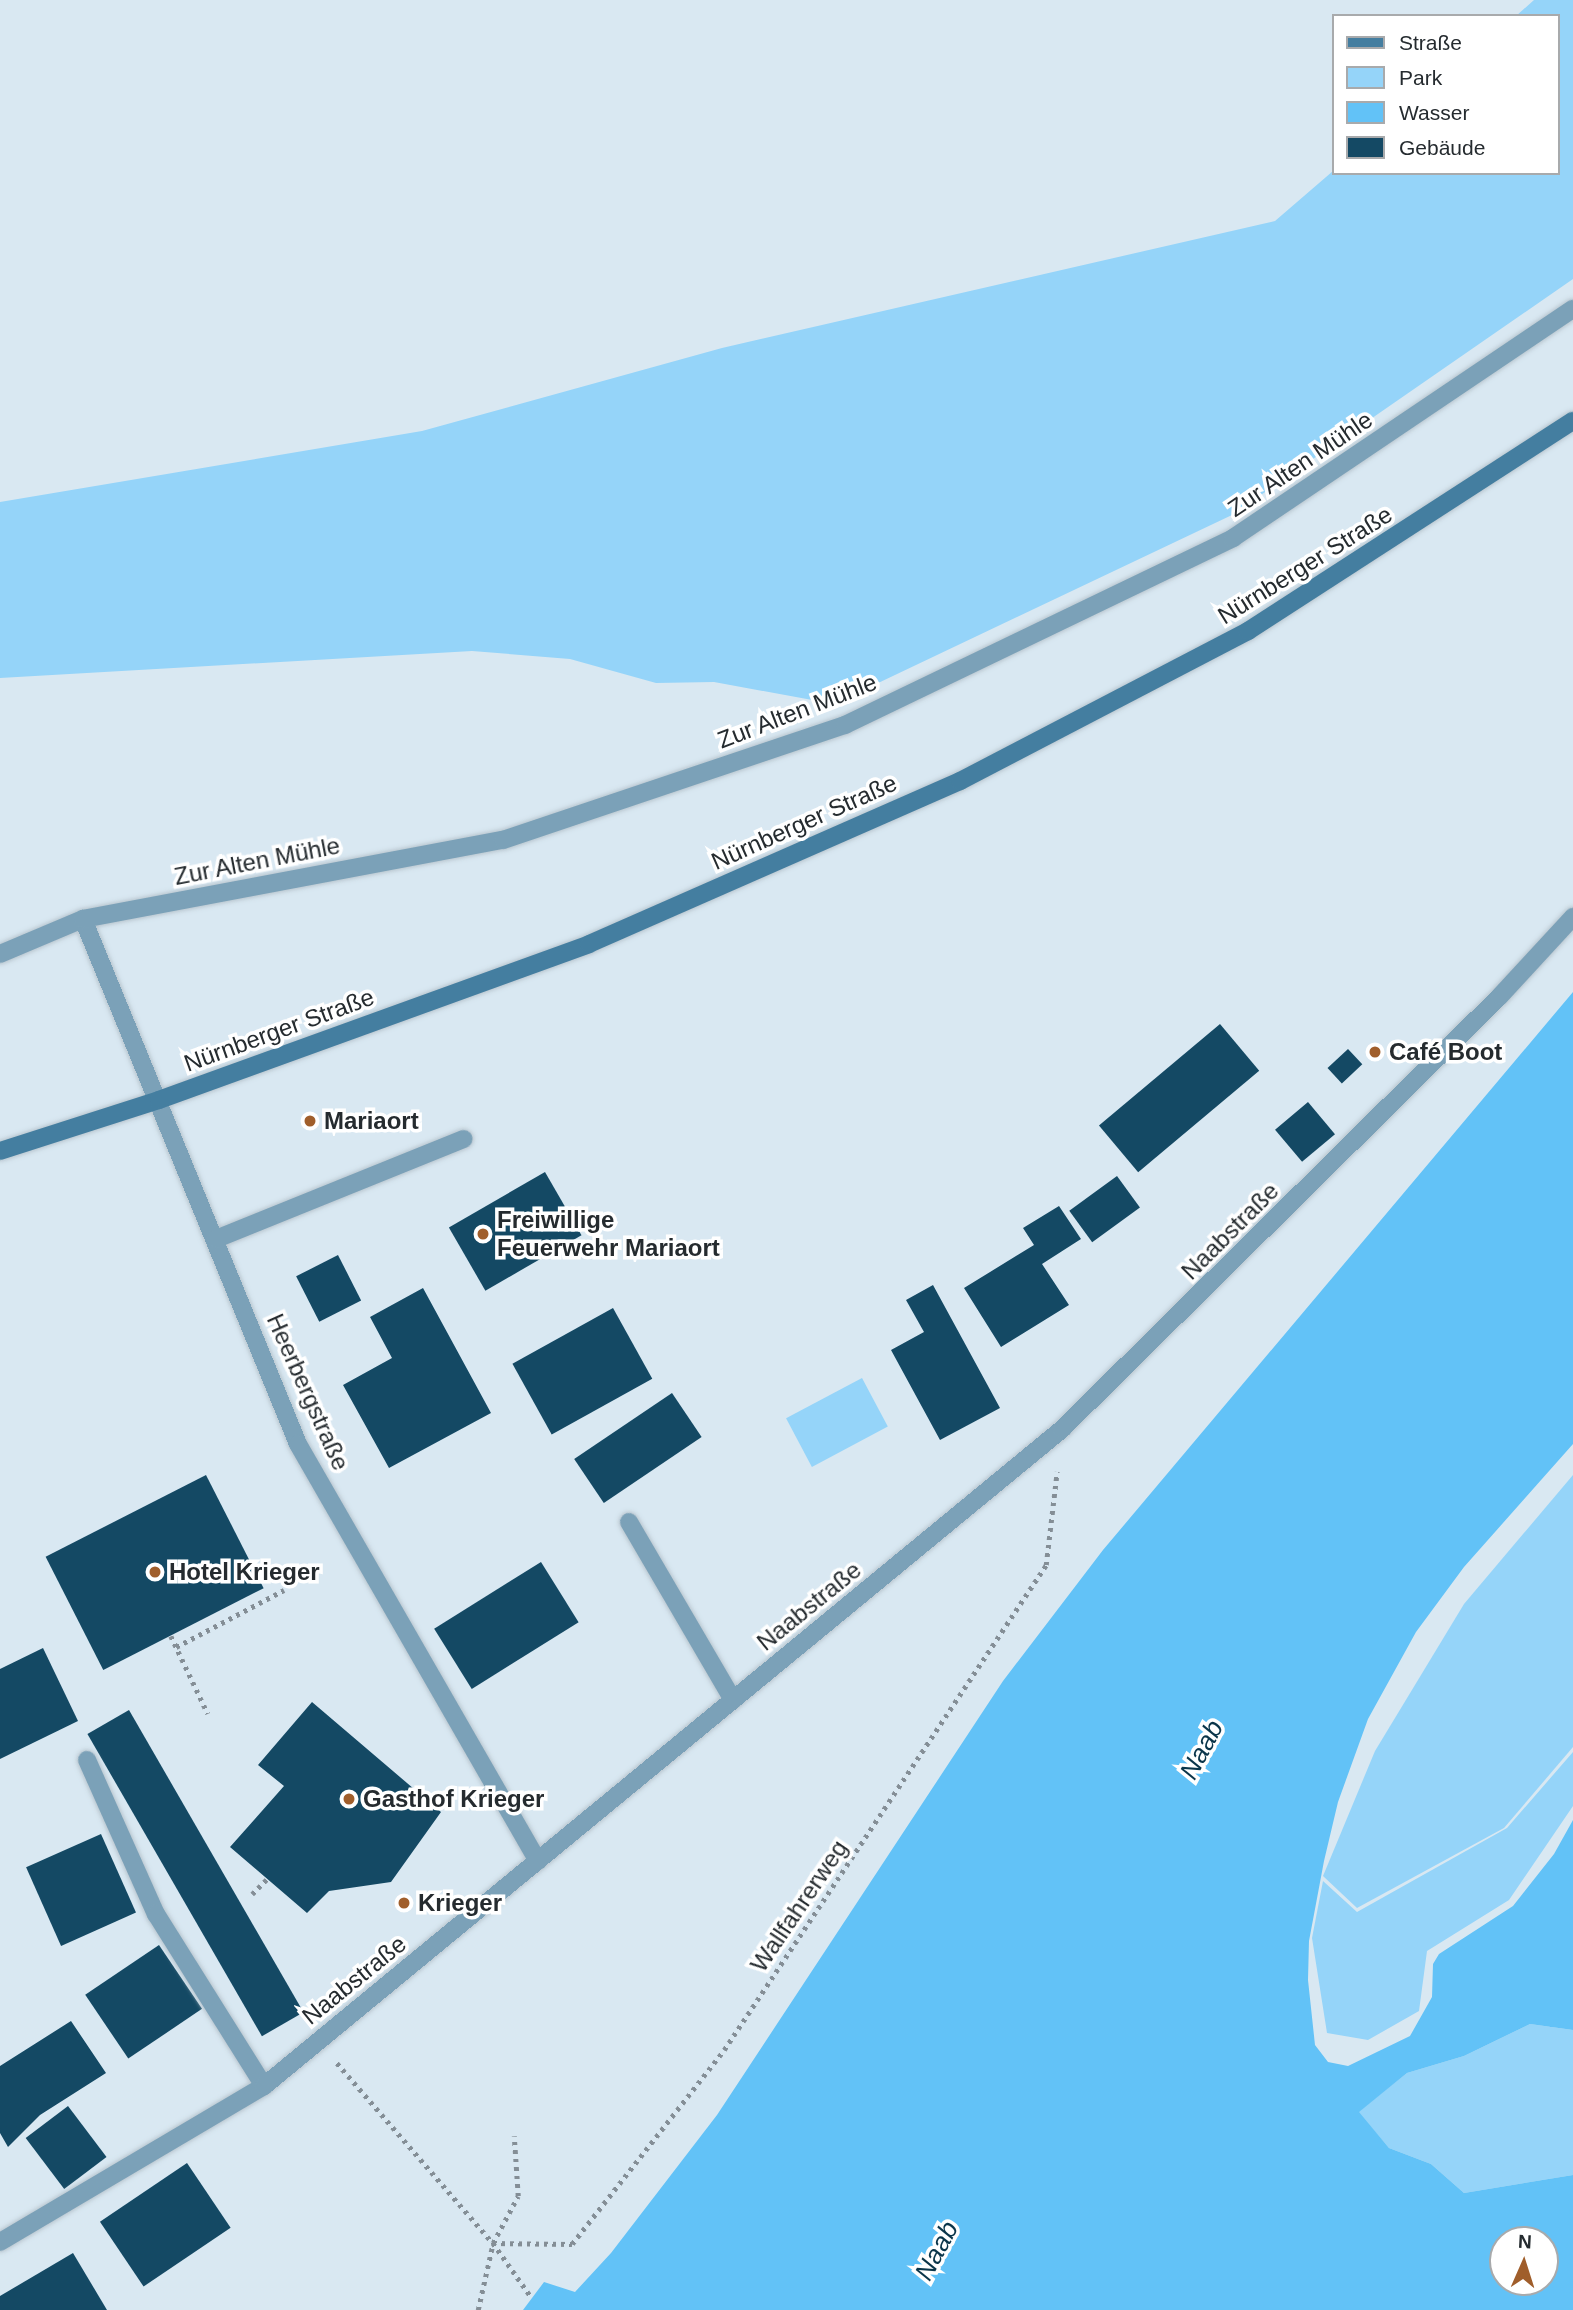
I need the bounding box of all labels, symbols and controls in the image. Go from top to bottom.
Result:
legend [1332,14,1559,175]
text: Straße [1399,31,1462,54]
text: Park [1399,66,1442,89]
text: Wasser [1399,101,1469,124]
text: Gebäude [1399,136,1485,159]
street label: Zur Alten Mühle [1222,405,1378,523]
street label: Nürnberger Straße [1213,500,1397,630]
street label: Zur Alten Mühle [713,667,881,755]
street label: Nürnberger Straße [707,768,901,876]
street label: Zur Alten Mühle [171,831,343,891]
street label: Nürnberger Straße [180,982,378,1078]
place label: Café Boot [1389,1038,1502,1066]
marker: Café Boot [1367,1044,1383,1060]
place label: Mariaort [324,1107,419,1135]
marker: Mariaort [302,1113,318,1129]
street label: Naabstraße [1175,1176,1285,1286]
place label: Freiwillige Feuerwehr Mariaort [497,1206,720,1262]
marker: Freiwillige Feuerwehr Mariaort [475,1226,491,1242]
street label: Heerbergstraße [261,1309,355,1475]
street label: Naabstraße [751,1555,867,1657]
place label: Hotel Krieger [169,1558,320,1586]
marker: Hotel Krieger [147,1564,163,1580]
water label: Naab [1174,1715,1230,1785]
place label: Gasthof Krieger [363,1785,544,1813]
marker: Gasthof Krieger [341,1791,357,1807]
street label: Wallfahrerweg [744,1835,854,1977]
place label: Krieger [418,1889,502,1917]
marker: Krieger [396,1895,412,1911]
street label: Naabstraße [296,1929,412,2031]
water label: Naab [909,2216,965,2286]
north arrow [1489,2226,1559,2296]
text: N [1518,2231,1532,2252]

